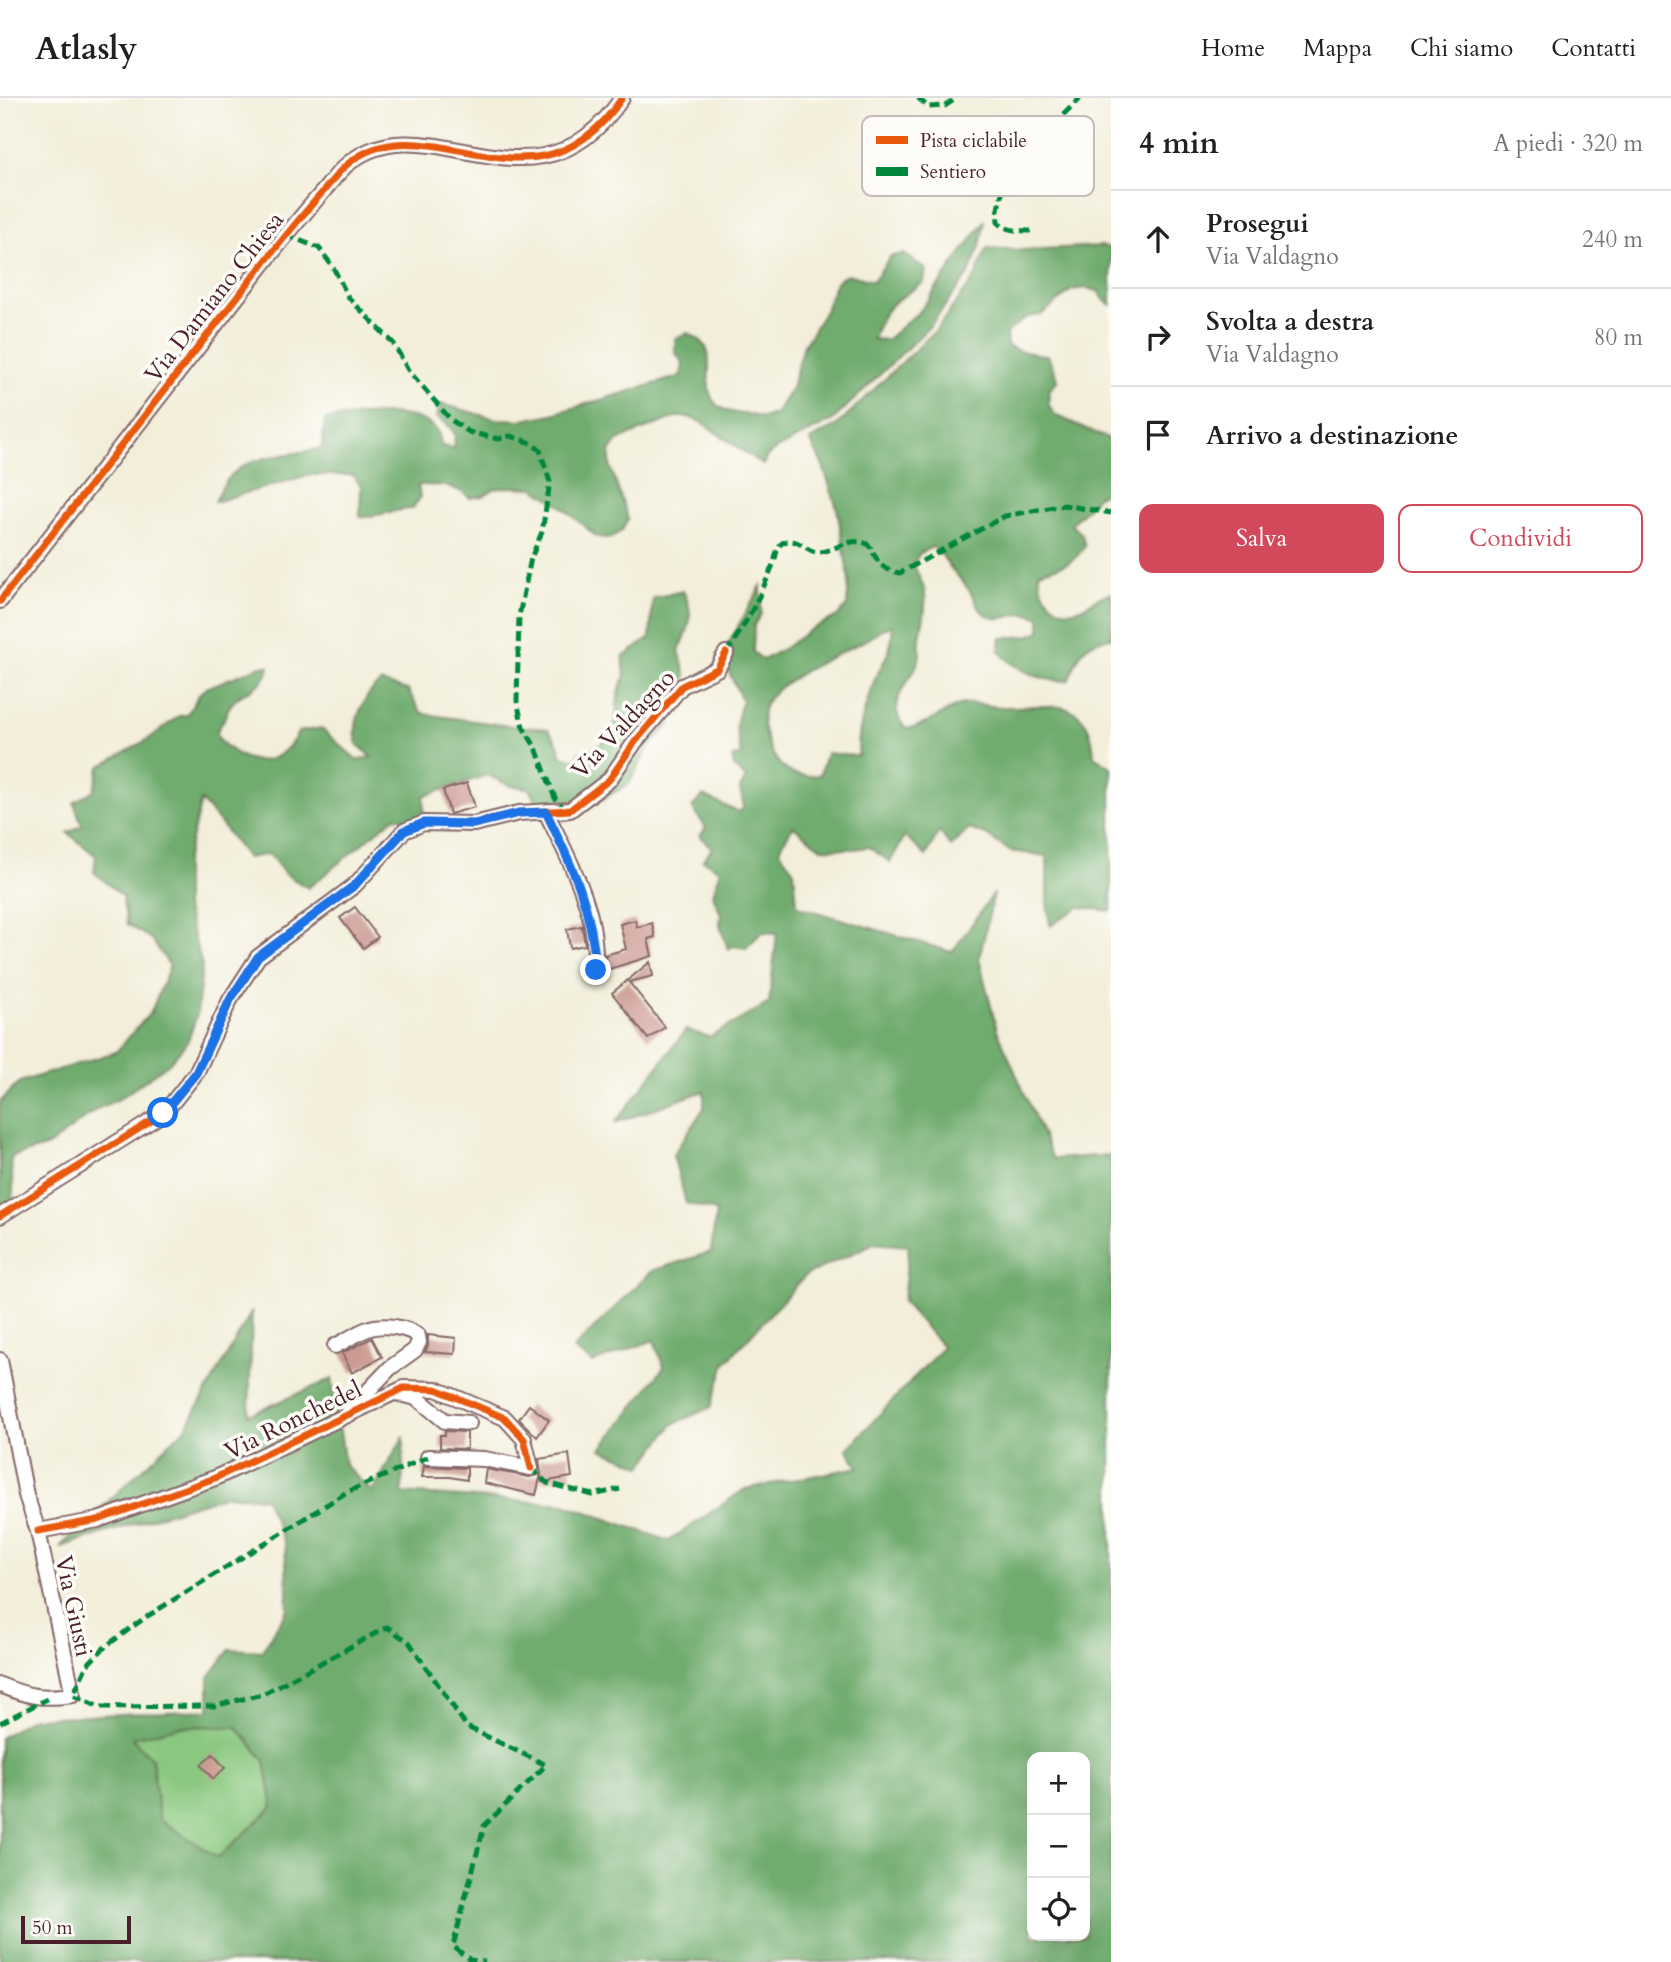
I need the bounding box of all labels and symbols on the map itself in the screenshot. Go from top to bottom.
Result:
legend [862,116,1094,196]
text: Pista ciclabile [920,128,1027,154]
text: Sentiero [920,159,986,185]
street label: Via Damiano Chiesa [137,204,292,390]
street label: Via Valdagno [564,662,683,786]
route end [580,954,611,985]
route start [147,1097,178,1128]
street label: Via Ronchedel [219,1373,368,1468]
street label: Via Giusti [47,1553,100,1660]
scale bar [21,1913,131,1945]

